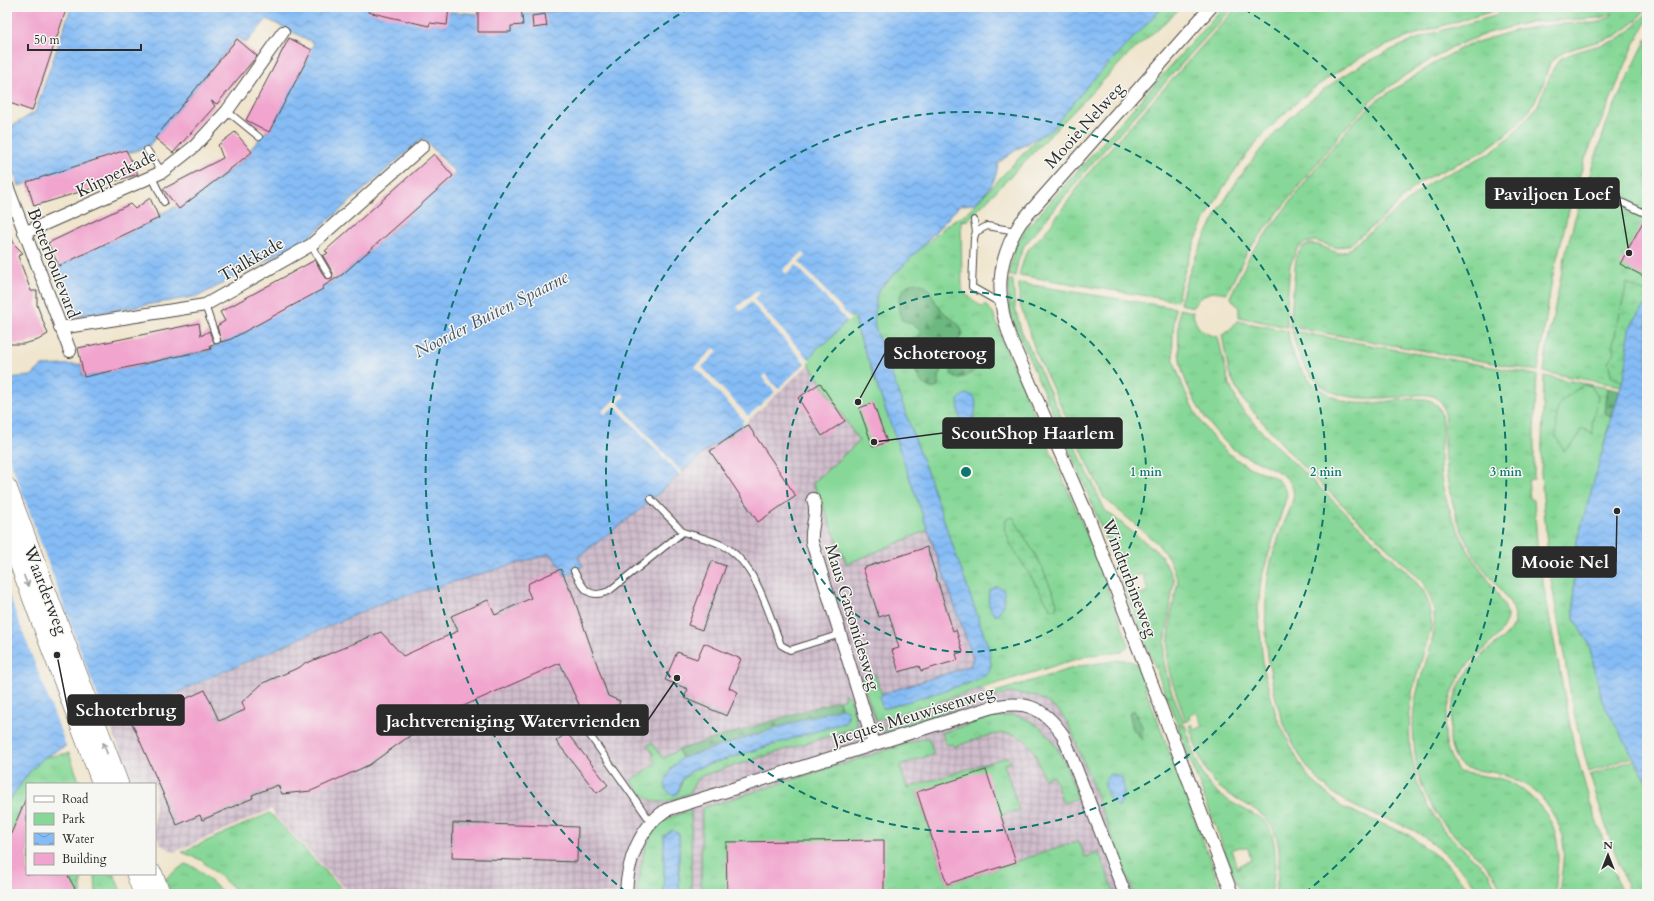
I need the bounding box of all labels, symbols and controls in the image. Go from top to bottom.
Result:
scale bar [28,26,141,52]
text: 50 m [34,32,61,48]
street label: Mooie Nelweg [1039,77,1130,173]
street label: Klipperkade [72,144,160,203]
callout: Paviljoen Loef [1486,178,1619,208]
text: Paviljoen Loef [1493,182,1613,207]
street label: Botterboulevard [22,205,85,322]
street label: Tjalkkade [215,232,288,287]
water label: Noorder Buiten Spaarne [410,264,574,364]
callout: Schoteroog [885,338,994,368]
text: Schoteroog [893,341,987,366]
callout: ScoutShop Haarlem [943,418,1122,448]
text: ScoutShop Haarlem [951,421,1115,446]
text: 1 min [1130,464,1162,480]
text: 2 min [1310,464,1342,480]
text: 3 min [1490,464,1522,480]
centre of rings [959,465,973,479]
street label: Windturbineweg [1096,515,1163,641]
street label: Waarderweg [18,541,73,638]
street label: Maus Gatsonidesweg [819,541,886,694]
callout: Mooie Nel [1513,547,1616,577]
text: Mooie Nel [1521,550,1609,575]
one-way arrow [22,575,30,587]
street label: Jacques Meuwissenweg [826,680,997,752]
callout: Schoterbrug [68,695,184,725]
text: Schoterbrug [76,698,177,723]
callout: Jachtvereniging Watervrienden [377,705,648,735]
text: Jachtvereniging Watervrienden [383,709,641,734]
one-way arrow [101,742,109,754]
legend [26,783,156,875]
text: Road [62,791,89,807]
text: Park [62,811,86,827]
text: Water [61,831,95,847]
north arrow [1588,835,1628,875]
text: N [1603,838,1613,853]
text: Building [62,851,107,867]

